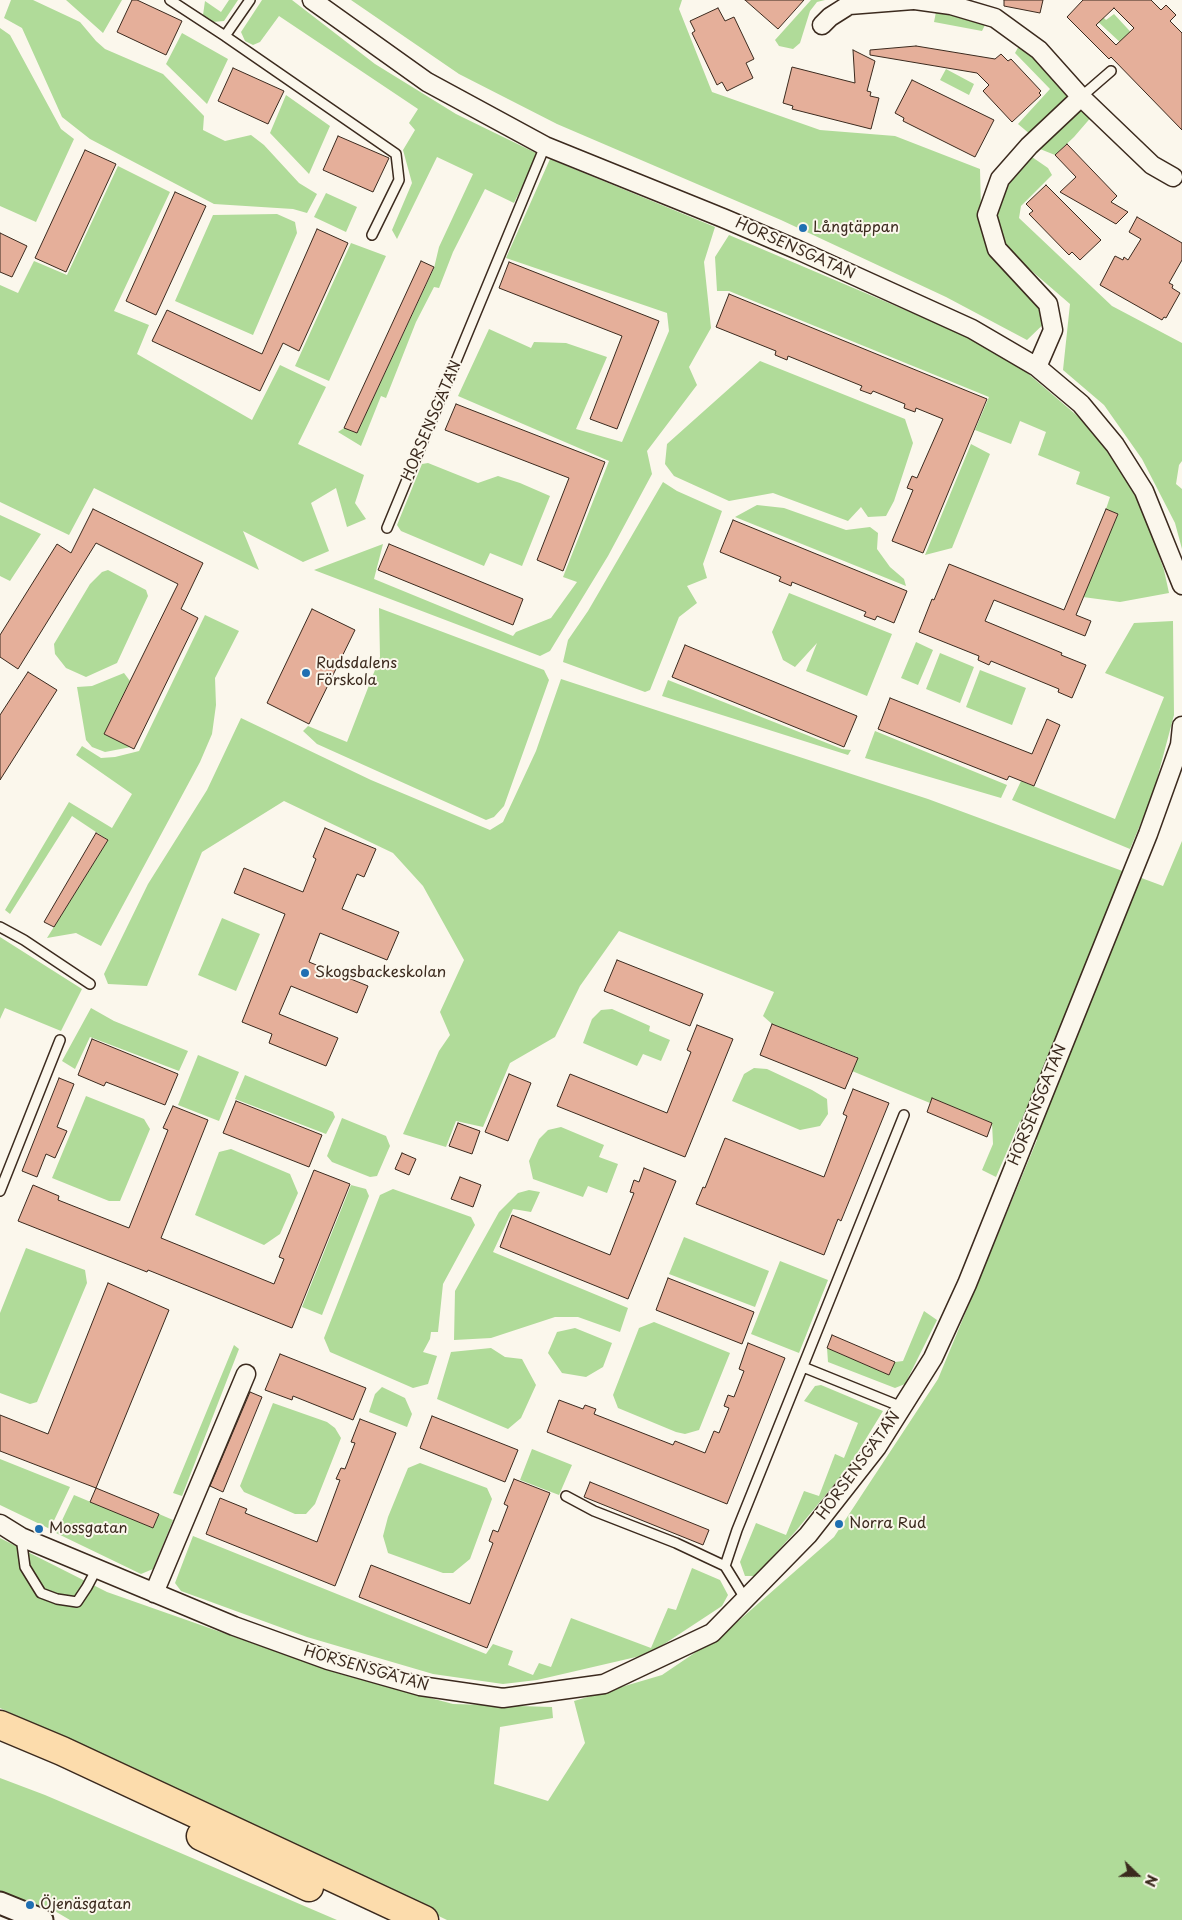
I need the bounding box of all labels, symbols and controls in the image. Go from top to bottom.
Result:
street label: HORSENSGATAN [732,215,858,283]
place label: Långtäppan [813,219,899,237]
marker: Långtäppan [797,222,809,234]
street label: HORSENSGATAN [398,358,466,484]
place label: Rudsdalens Förskola [316,655,397,690]
marker: Rudsdalens Förskola [300,667,312,679]
place label: Skogsbackeskolan [315,964,446,982]
marker: Skogsbackeskolan [299,967,311,979]
street label: HORSENSGATAN [1005,1042,1071,1168]
street label: HORSENSGATAN [814,1408,904,1524]
place label: Norra Rud [849,1515,926,1533]
marker: Norra Rud [833,1518,845,1530]
place label: Mossgatan [49,1520,127,1538]
marker: Mossgatan [33,1523,45,1535]
street label: HORSENSGATAN [301,1643,431,1695]
north arrow [1112,1850,1162,1900]
text: N [1140,1872,1163,1890]
place label: Öjenäsgatan [40,1896,131,1914]
marker: Öjenäsgatan [24,1899,36,1911]

